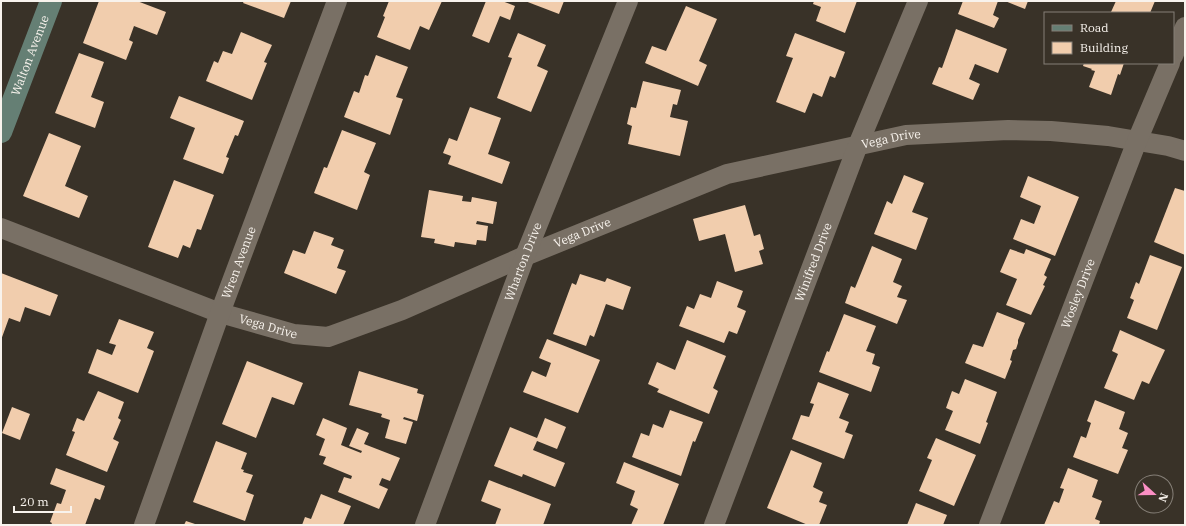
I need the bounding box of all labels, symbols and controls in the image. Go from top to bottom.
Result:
legend [1044,12,1174,64]
street label: Walton Avenue [8,13,52,97]
text: Road [1080,20,1109,35]
text: Building [1080,40,1128,55]
street label: Vega Drive [860,126,921,151]
street label: Vega Drive [552,214,613,250]
street label: Wharton Drive [501,220,545,303]
street label: Winifred Drive [791,221,835,304]
street label: Wren Avenue [218,224,259,301]
street label: Wosley Drive [1058,257,1098,330]
street label: Vega Drive [237,311,299,342]
north arrow [1134,474,1174,514]
scale bar [14,488,71,514]
text: N [1155,491,1171,504]
text: 20 m [20,494,49,509]

